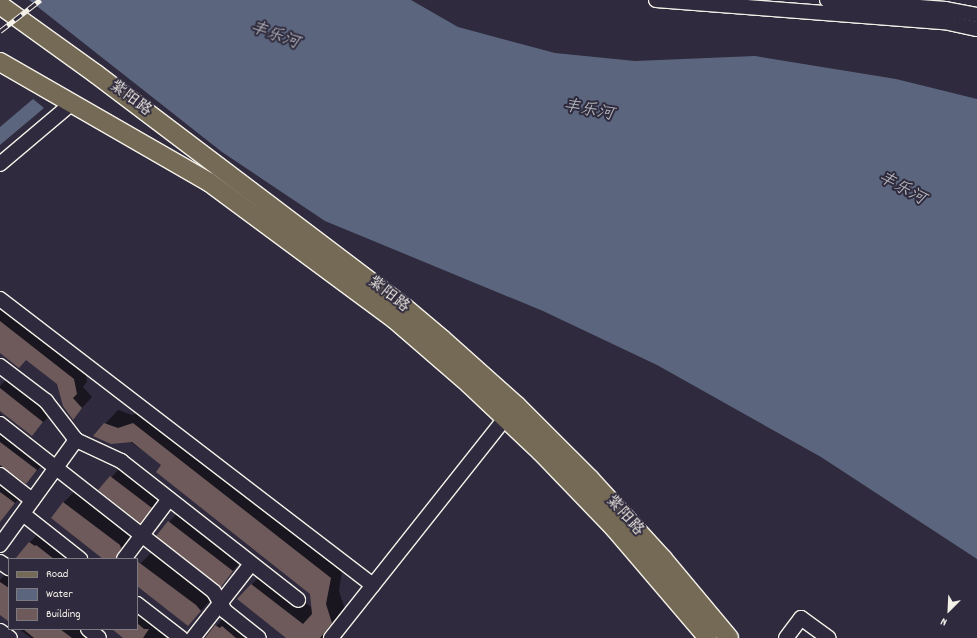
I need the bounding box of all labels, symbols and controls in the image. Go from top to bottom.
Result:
water label: 丰乐河 [247,19,301,55]
street label: 紫阳路 [105,77,155,121]
water label: 丰乐河 [561,97,615,127]
water label: 丰乐河 [874,169,928,211]
street label: 紫阳路 [363,273,413,317]
street label: 紫阳路 [601,492,647,540]
legend [8,558,138,630]
text: Road [46,566,68,583]
text: Water [46,586,73,603]
north arrow [929,590,969,630]
text: Building [46,606,81,623]
text: N [938,613,950,629]

